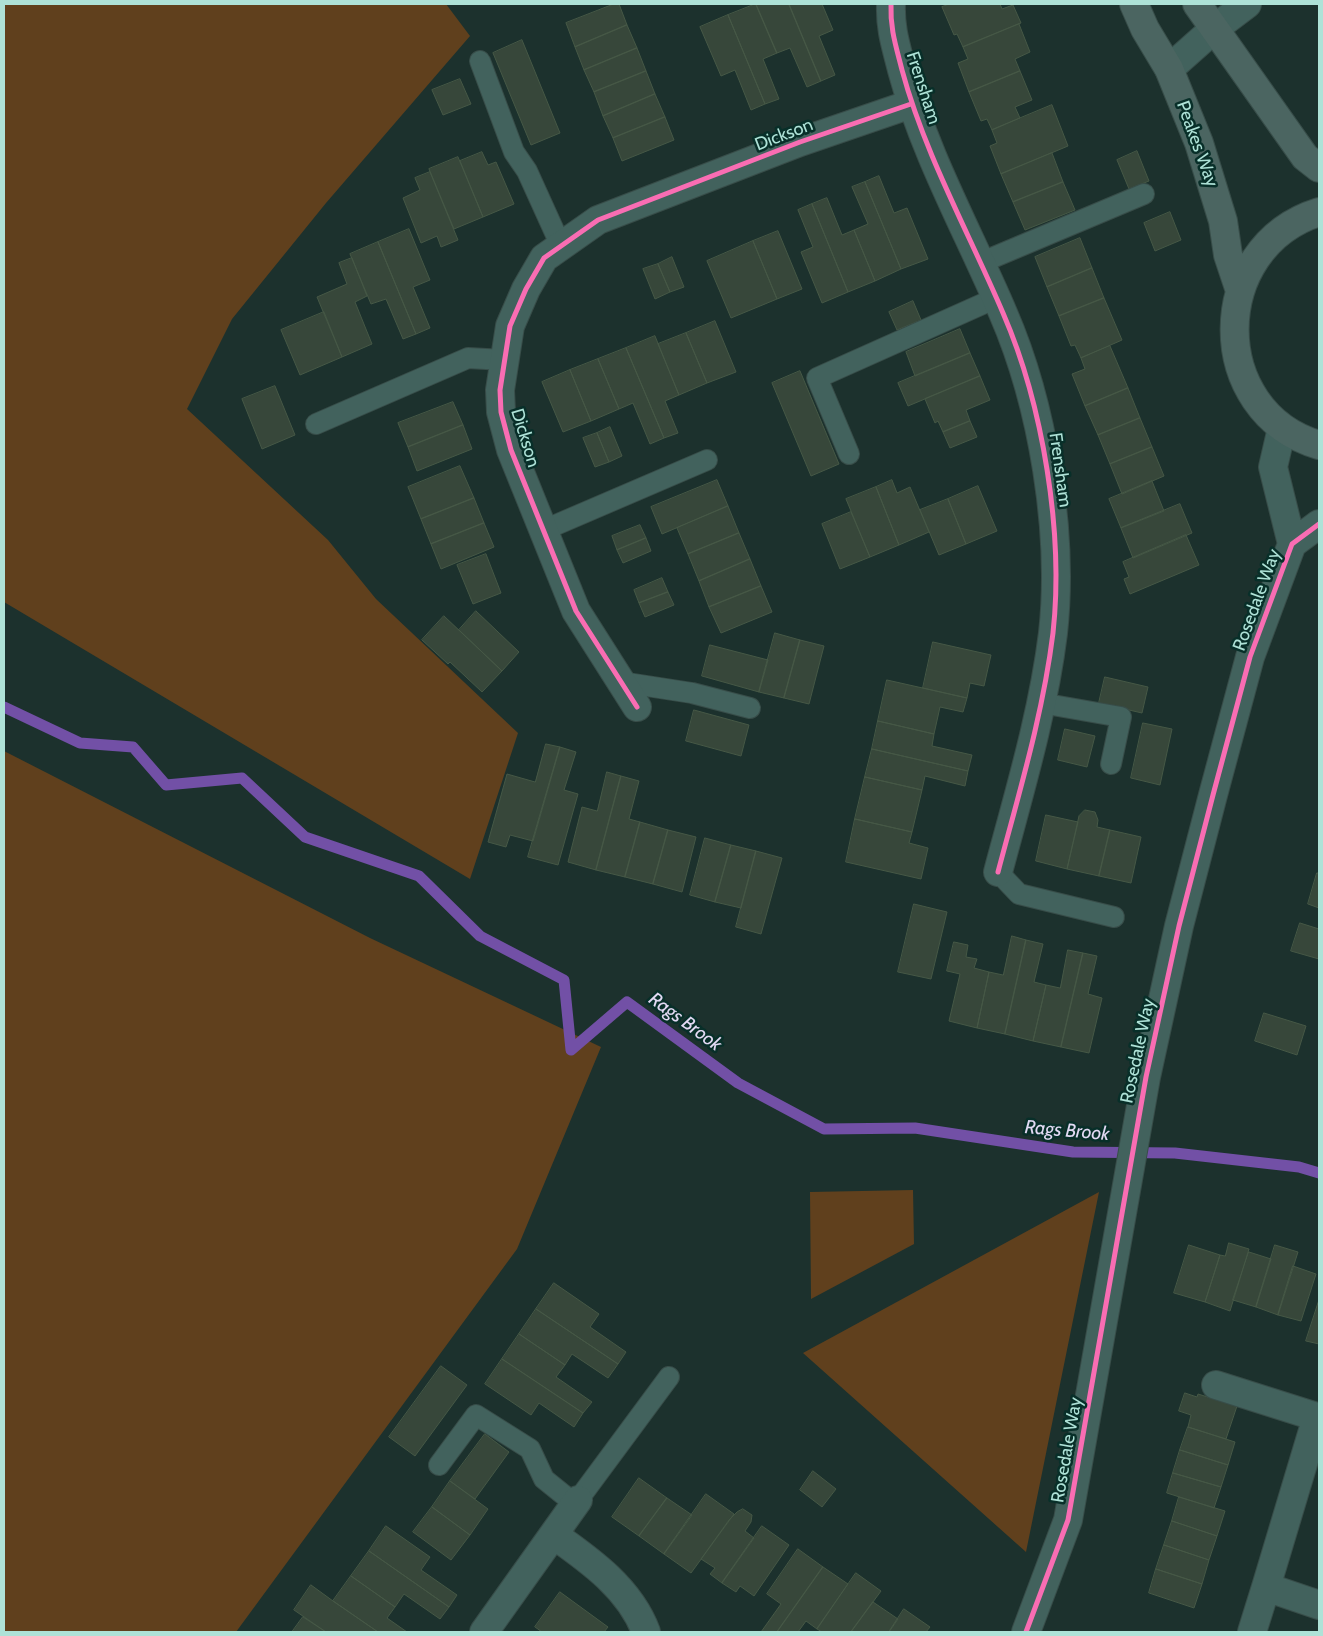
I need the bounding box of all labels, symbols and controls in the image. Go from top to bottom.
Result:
street label: Frensham [901,49,945,127]
street label: Peakes Way [1171,98,1223,190]
street label: Dickson [752,114,816,156]
street label: Dickson [506,406,544,470]
street label: Frensham [1044,431,1076,509]
street label: Rosedale Way [1229,546,1285,654]
water label: Rags Brook [644,988,726,1056]
street label: Rosedale Way [1116,997,1160,1105]
water label: Rags Brook [1024,1116,1110,1146]
street label: Rosedale Way [1047,1396,1087,1504]

